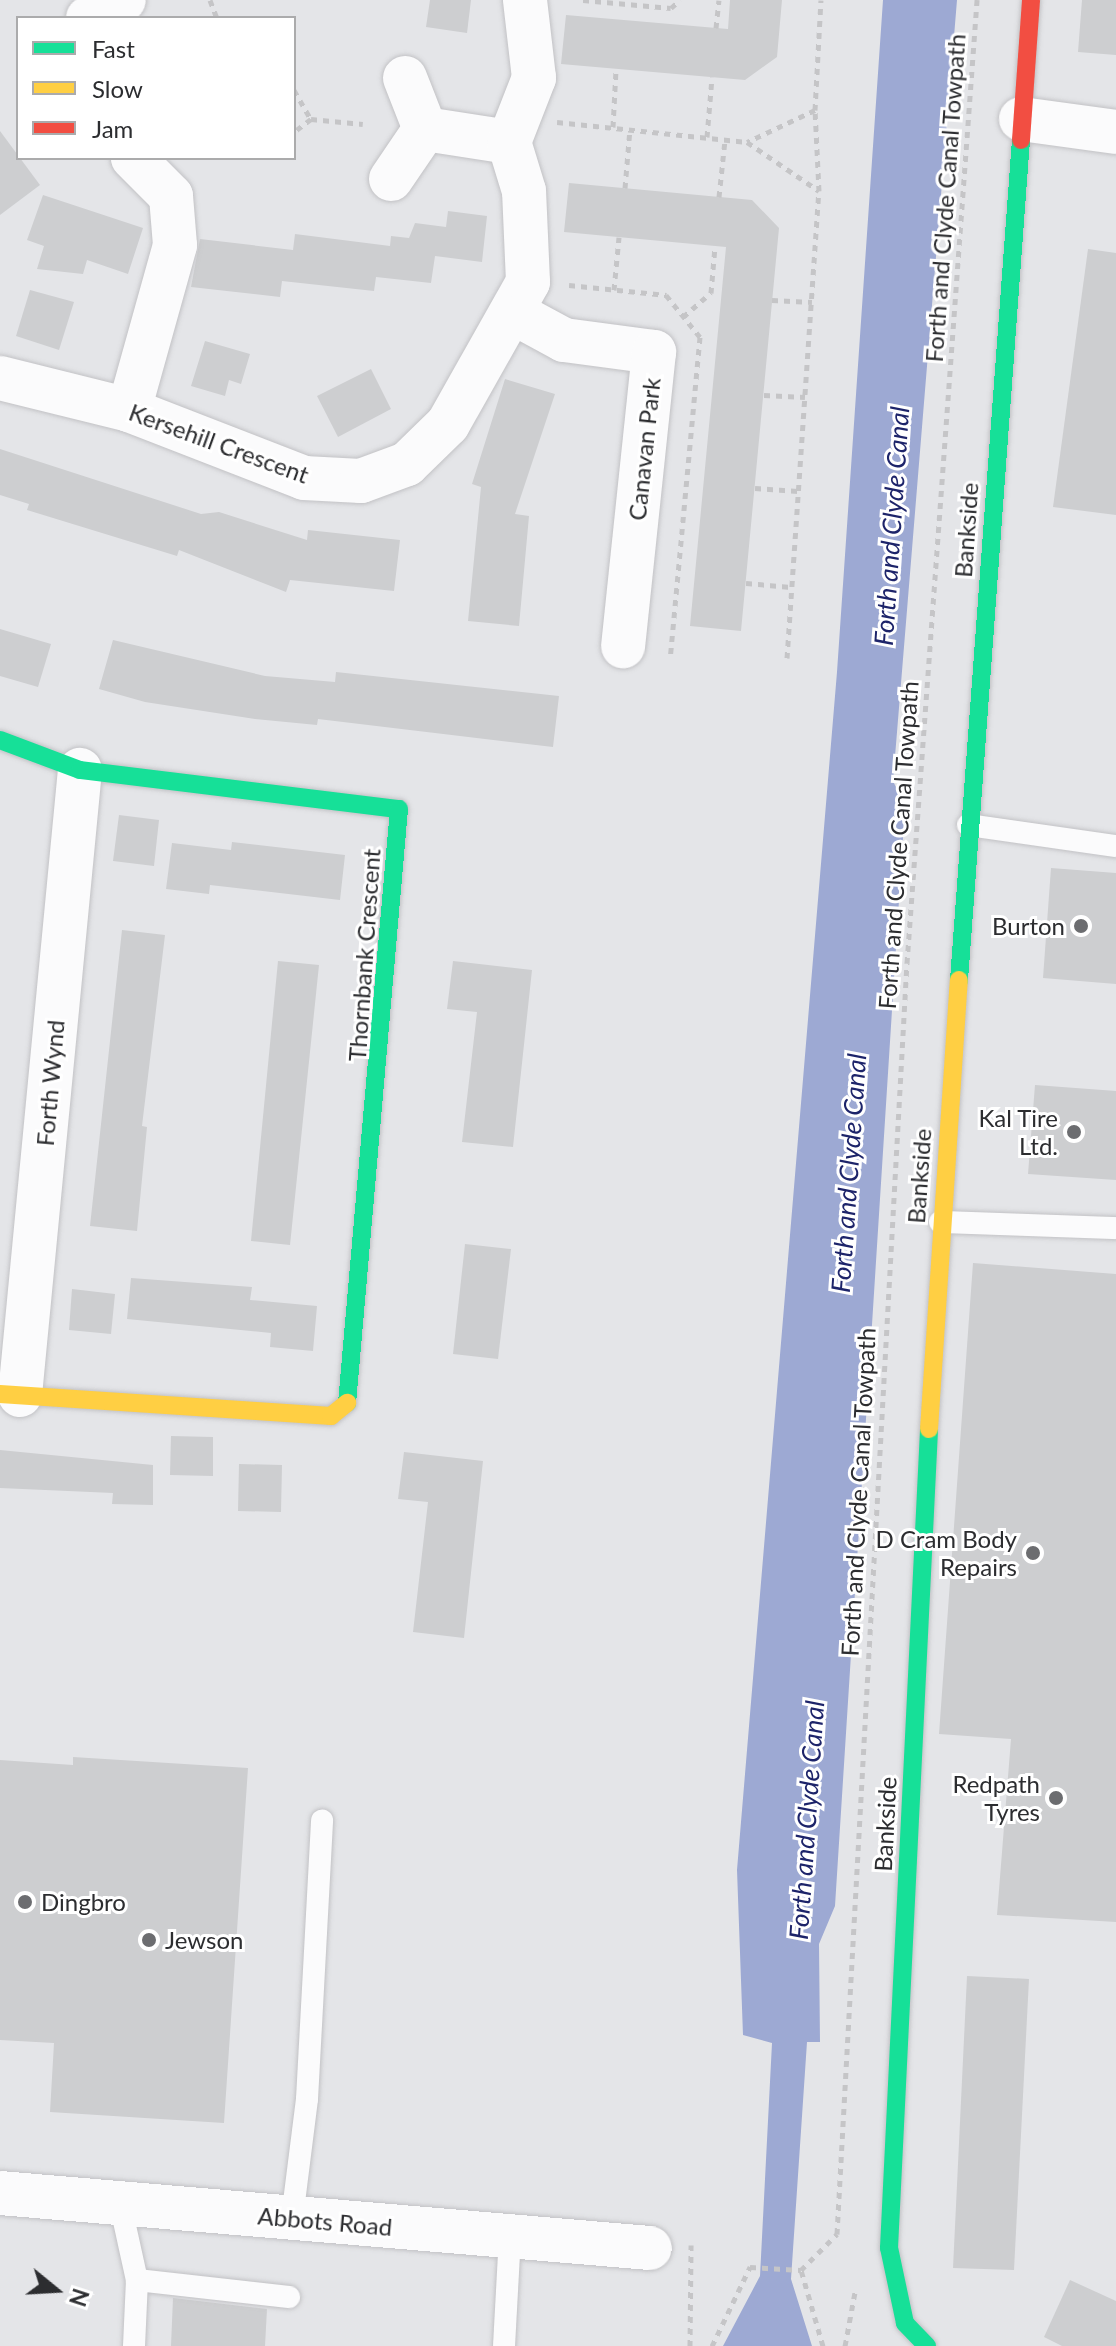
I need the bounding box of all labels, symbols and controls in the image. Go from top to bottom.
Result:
legend [16,16,296,160]
street label: Forth and Clyde Canal Towpath [919,33,971,363]
text: Fast [92,34,135,63]
text: Slow [92,74,143,103]
text: Jam [92,114,133,143]
street label: Canavan Park [622,376,666,522]
street label: Kersehill Crescent [125,397,313,489]
water label: Forth and Clyde Canal [868,405,916,647]
street label: Bankside [948,482,984,578]
street label: Forth and Clyde Canal Towpath [872,680,924,1010]
street label: Thornbank Crescent [342,848,386,1062]
place label: Burton [992,912,1065,940]
marker: Burton [1072,917,1090,935]
street label: Forth Wynd [30,1019,70,1147]
water label: Forth and Clyde Canal [825,1052,873,1294]
place label: Kal Tire Ltd. [978,1104,1058,1160]
marker: Kal Tire Ltd. [1065,1123,1083,1141]
street label: Bankside [901,1128,937,1224]
street label: Forth and Clyde Canal Towpath [835,1327,881,1657]
place label: D Cram Body Repairs [876,1525,1017,1581]
marker: D Cram Body Repairs [1024,1544,1042,1562]
water label: Forth and Clyde Canal [783,1699,831,1941]
place label: Redpath Tyres [952,1770,1040,1826]
street label: Bankside [868,1776,902,1872]
marker: Redpath Tyres [1047,1789,1065,1807]
place label: Dingbro [41,1888,126,1916]
marker: Dingbro [16,1893,34,1911]
place label: Jewson [165,1926,243,1954]
marker: Jewson [140,1931,158,1949]
street label: Abbots Road [257,2201,393,2241]
north arrow [16,2250,96,2330]
text: N [64,2285,95,2310]

